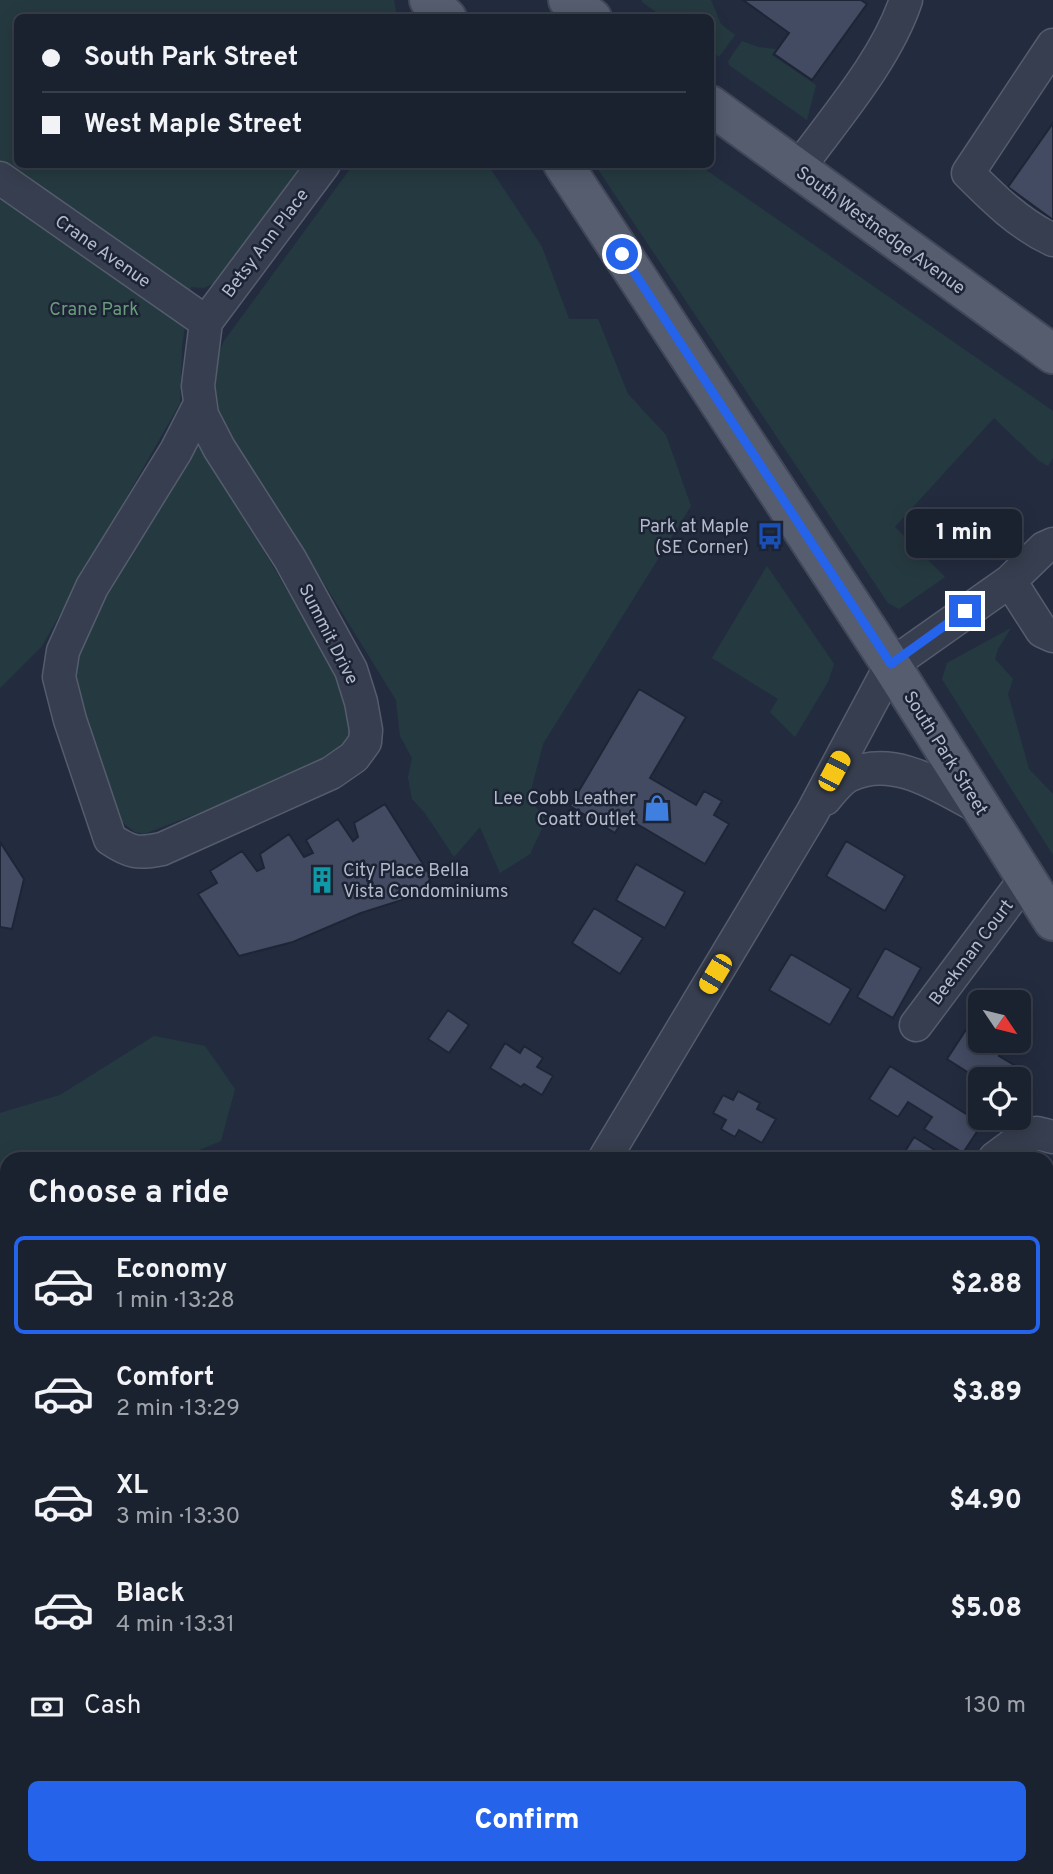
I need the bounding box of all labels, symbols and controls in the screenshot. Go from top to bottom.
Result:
text: South Park Street [84,42,298,75]
text: West Maple Street [84,109,302,142]
street label: South Westnedge Avenue [791,162,969,300]
street label: Betsy Ann Place [218,185,315,303]
street label: Crane Avenue [50,211,155,294]
route start [606,238,638,270]
park label: Crane Park [49,299,139,322]
callout: 1 min [907,510,1023,558]
place label: Park at Maple (SE Corner) [639,516,749,560]
text: 1 min [936,519,992,548]
bus stop icon: Park at Maple (SE Corner) [755,521,785,551]
street label: Summit Drive [292,580,363,689]
route end [949,595,981,627]
street label: South Park Street [897,687,992,820]
car [815,748,854,794]
place label: Lee Cobb Leather Coatt Outlet [493,788,636,832]
shop icon: Lee Cobb Leather Coatt Outlet [642,793,672,823]
place label: City Place Bella Vista Condominiums [343,860,509,904]
building icon: City Place Bella Vista Condominiums [307,865,337,895]
street label: Beekman Court [925,895,1020,1010]
car [696,951,735,997]
north arrow [968,990,1031,1054]
map controls [968,990,1031,1130]
button: locate [968,1067,1031,1130]
text: Choose a ride [28,1174,229,1214]
icon: car [32,1254,95,1317]
text: Economy [116,1254,227,1287]
text: $2.88 [951,1269,1022,1302]
text: 1 min · 13:28 [116,1287,235,1316]
icon: car [32,1362,95,1425]
text: Comfort [116,1362,214,1395]
text: $3.89 [952,1377,1022,1410]
text: 2 min · 13:29 [116,1395,240,1424]
icon: car [32,1470,95,1533]
text: XL [116,1470,148,1503]
text: $4.90 [949,1485,1022,1518]
text: 3 min · 13:30 [116,1503,240,1532]
icon: car [32,1578,95,1641]
text: Black [116,1578,185,1611]
text: $5.08 [950,1593,1022,1626]
text: 4 min · 13:31 [116,1611,235,1640]
icon: cash [28,1688,66,1726]
text: Cash [84,1690,141,1723]
text: 130 m [964,1692,1026,1721]
button: Confirm [28,1781,1026,1861]

